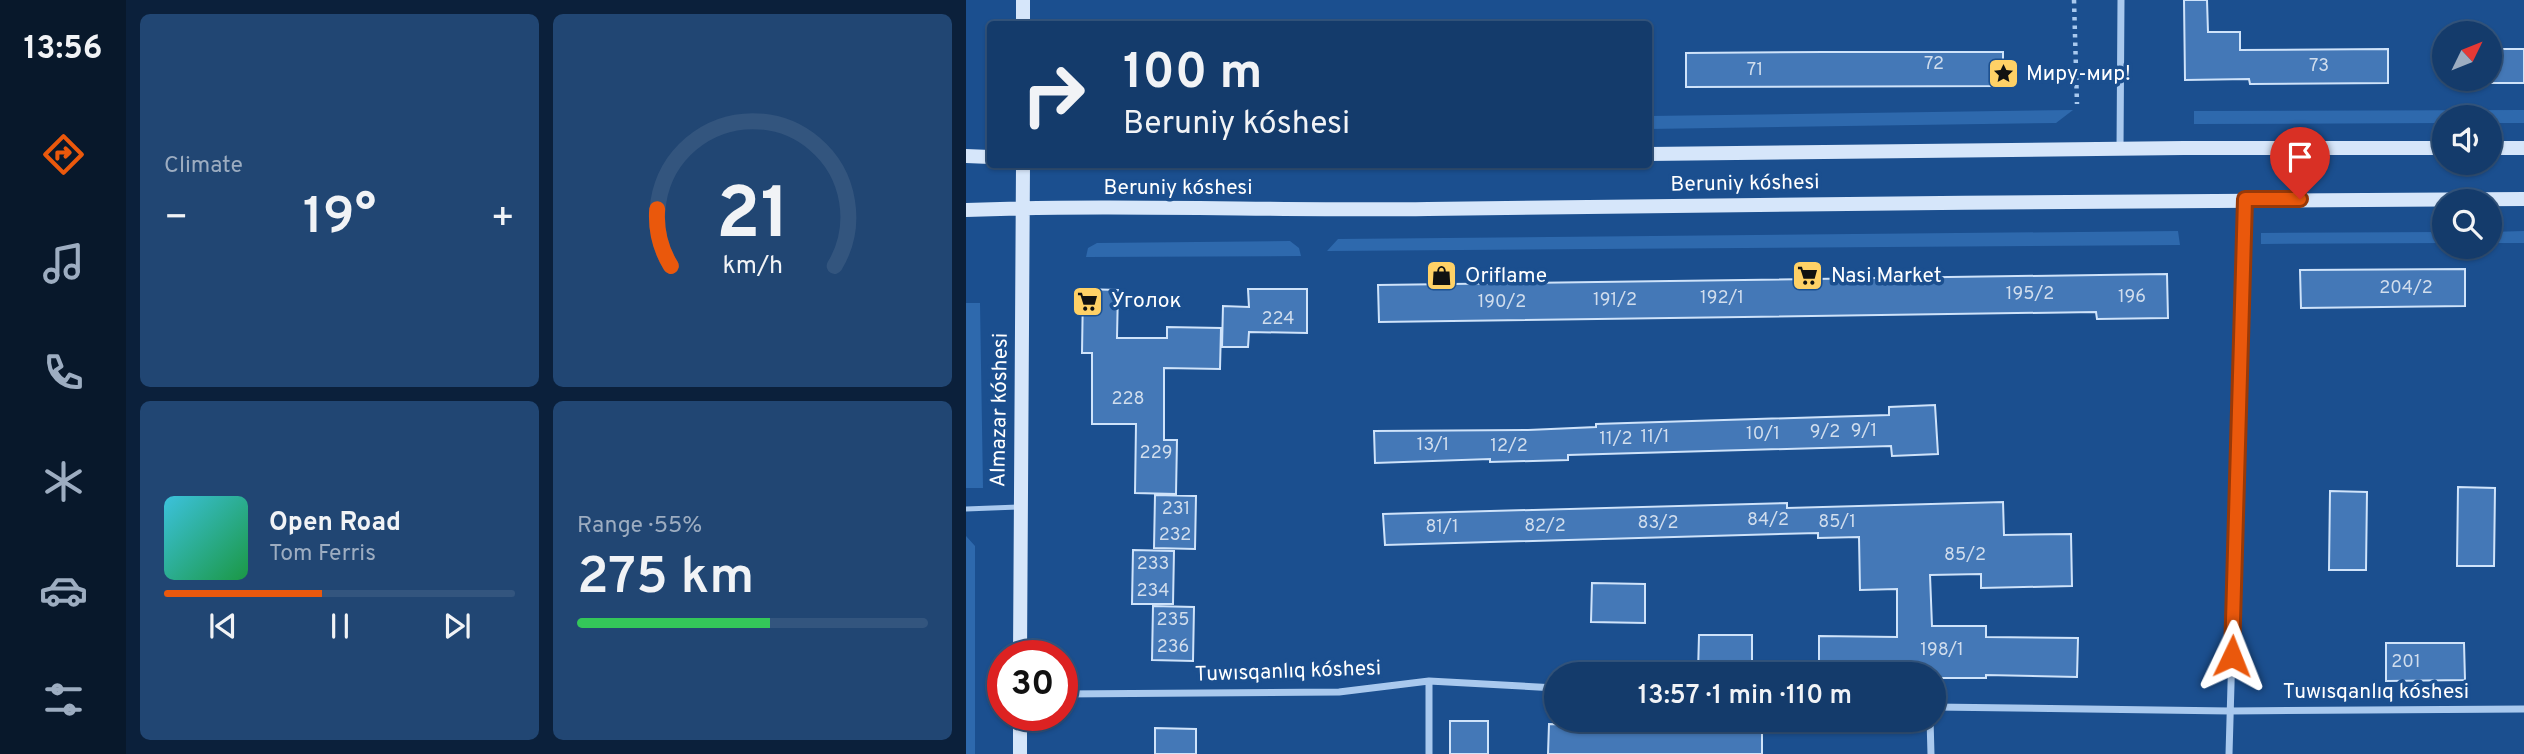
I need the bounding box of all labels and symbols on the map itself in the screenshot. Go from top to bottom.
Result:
north arrow [2432,21,2502,91]
house number: 72 [1924,53,1944,76]
house number: 73 [2309,55,2329,78]
place icon: Миру-мир! [1986,57,2020,91]
house number: 71 [1747,59,1763,82]
place label: Миру-мир! [2026,61,2131,88]
pin [2270,127,2330,199]
street label: Beruniy kóshesi [1670,169,1820,199]
street label: Beruniy kóshesi [1103,175,1253,202]
shop icon: Oriflame [1425,259,1459,293]
supermarket icon: Nasi Market [1791,259,1825,293]
place label: Oriflame [1465,263,1547,290]
place label: Nasi Market [1831,263,1942,290]
house number: 204/2 [2379,277,2433,300]
house number: 195/2 [2006,283,2054,306]
supermarket icon: Уголок [1071,284,1105,318]
house number: 196 [2118,286,2146,309]
house number: 192/1 [1700,287,1744,310]
place label: Уголок [1111,288,1182,315]
house number: 191/2 [1593,289,1637,312]
house number: 190/2 [1478,291,1526,314]
house number: 224 [1261,308,1295,331]
street label: Almazar kóshesi [985,333,1015,487]
house number: 228 [1111,388,1145,411]
house number: 9/1 [1851,420,1877,443]
house number: 9/2 [1810,421,1840,444]
house number: 10/1 [1746,423,1780,446]
house number: 11/1 [1641,426,1669,449]
house number: 11/2 [1599,428,1633,451]
house number: 13/1 [1417,434,1449,457]
house number: 12/2 [1490,435,1528,458]
house number: 229 [1140,442,1172,465]
house number: 231 [1162,498,1190,521]
house number: 84/2 [1747,509,1789,532]
house number: 85/1 [1818,511,1856,534]
house number: 83/2 [1637,512,1679,535]
house number: 82/2 [1524,515,1566,538]
house number: 81/1 [1425,516,1459,539]
house number: 232 [1159,524,1191,547]
house number: 85/2 [1944,544,1986,567]
house number: 233 [1137,553,1169,576]
house number: 234 [1136,580,1170,603]
house number: 235 [1156,609,1190,632]
position arrow [2195,619,2269,693]
house number: 236 [1157,636,1189,659]
house number: 198/1 [1920,639,1964,662]
speed limit sign: 30 [987,640,1078,731]
house number: 201 [2391,651,2421,674]
street label: Tuwısqanlıq kóshesi [1194,655,1382,689]
street label: Tuwısqanlıq kóshesi [2283,679,2469,706]

